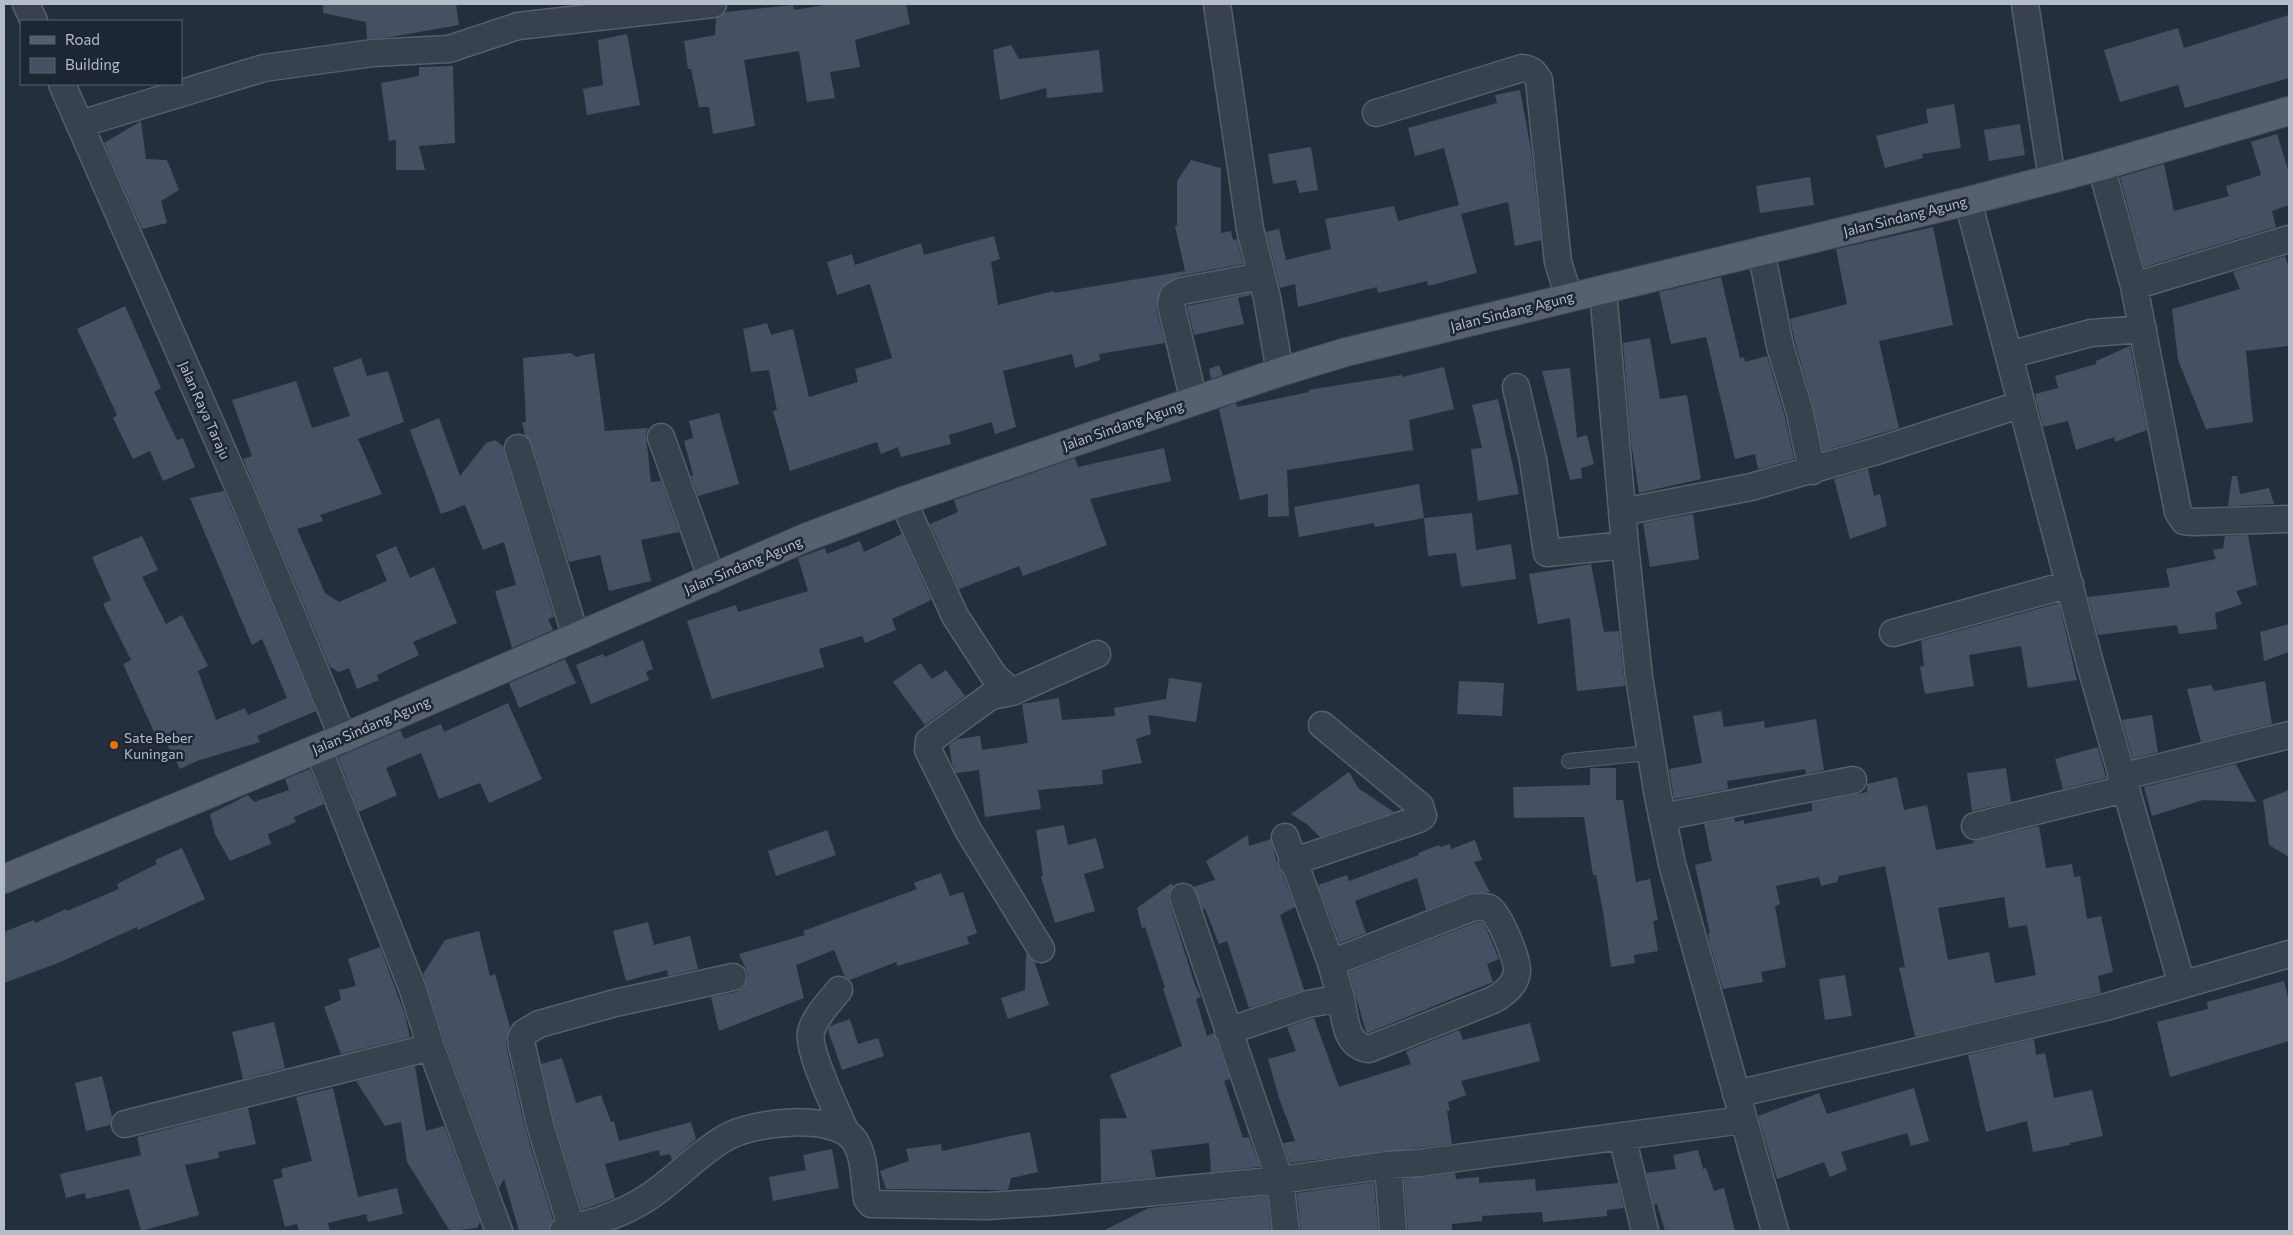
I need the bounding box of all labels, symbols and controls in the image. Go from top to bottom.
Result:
legend [20,20,182,85]
text: Road [65,30,100,48]
text: Building [65,55,120,73]
street label: Jalan Sindang Agung [1841,192,1969,240]
street label: Jalan Sindang Agung [1448,287,1576,335]
street label: Jalan Raya Taraju [176,358,234,462]
street label: Jalan Sindang Agung [1060,396,1186,454]
street label: Jalan Sindang Agung [681,532,805,598]
street label: Jalan Sindang Agung [309,692,433,758]
place label: Sate Beber Kuningan [124,729,193,762]
marker: Sate Beber Kuningan [108,739,120,751]

